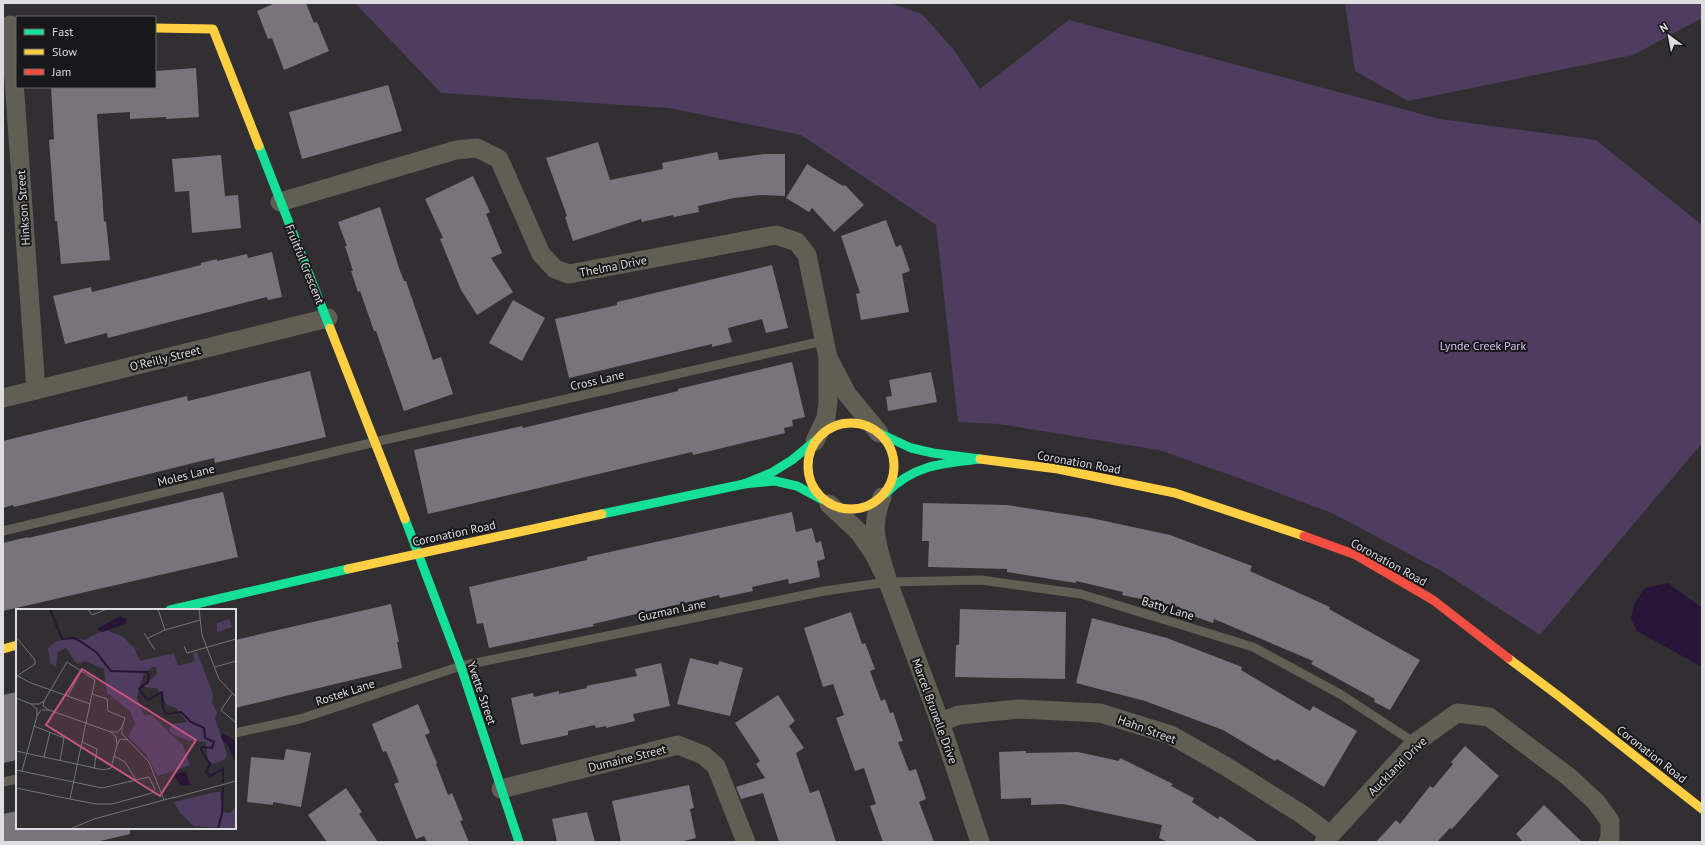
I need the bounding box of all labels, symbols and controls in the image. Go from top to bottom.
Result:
legend [16,16,156,88]
north arrow [1649,16,1689,56]
text: N [1657,20,1670,35]
text: Fast [52,24,73,39]
text: Slow [52,44,77,59]
text: Jam [51,64,71,79]
street label: Hinkson Street [13,170,33,246]
street label: Fruitful Crescent [282,222,328,306]
street label: Thelma Drive [578,252,648,280]
park label: Lynde Creek Park [1440,338,1526,353]
street label: O'Reilly Street [128,342,202,374]
street label: Cross Lane [568,367,626,393]
street label: Coronation Road [1036,447,1122,477]
street label: Moles Lane [156,461,216,489]
street label: Coronation Road [411,517,497,549]
street label: Coronation Road [1348,535,1430,589]
street label: Batty Lane [1140,593,1196,623]
street label: Guzman Lane [637,595,707,625]
inset map [16,609,236,829]
street label: Marcel Brunelle Drive [909,656,961,766]
street label: Yvette Street [464,659,500,727]
street label: Rostek Lane [314,675,376,709]
street label: Hahn Street [1116,712,1178,746]
street label: Coronation Road [1614,722,1690,786]
street label: Auckland Drive [1364,733,1430,799]
street label: Dumaine Street [586,741,668,775]

